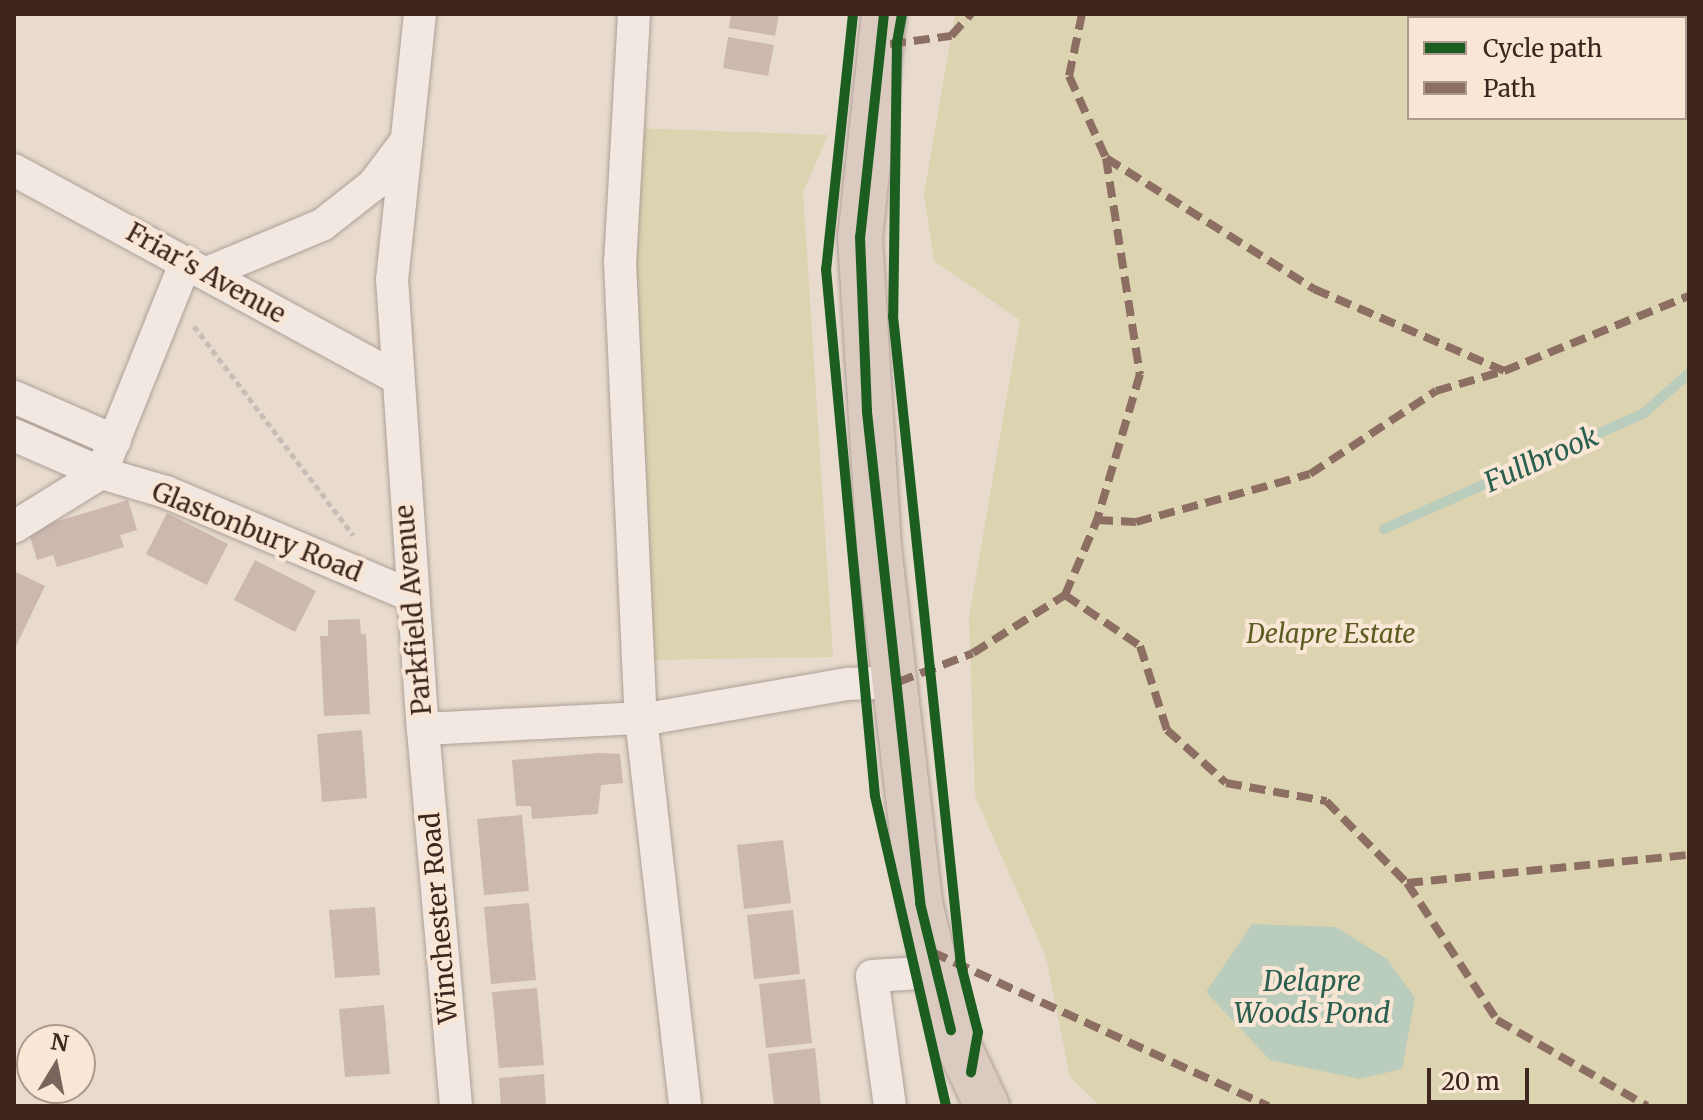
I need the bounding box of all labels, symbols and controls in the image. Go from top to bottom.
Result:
legend [1407,16,1687,120]
text: Cycle path [1483,33,1602,64]
text: Path [1483,73,1536,104]
street label: Friar's Avenue [121,216,291,330]
water label: Fullbrook [1479,419,1603,499]
street label: Glastonbury Road [147,476,367,588]
street label: Parkfield Avenue [388,503,438,717]
park label: Delapre Estate [1246,618,1416,650]
street label: Winchester Road [414,811,464,1025]
water label: Delapre Woods Pond [1234,964,1390,1030]
north arrow [16,1024,96,1104]
text: N [49,1027,71,1058]
scale bar [1431,1052,1533,1102]
text: 20 m [1441,1066,1500,1097]

